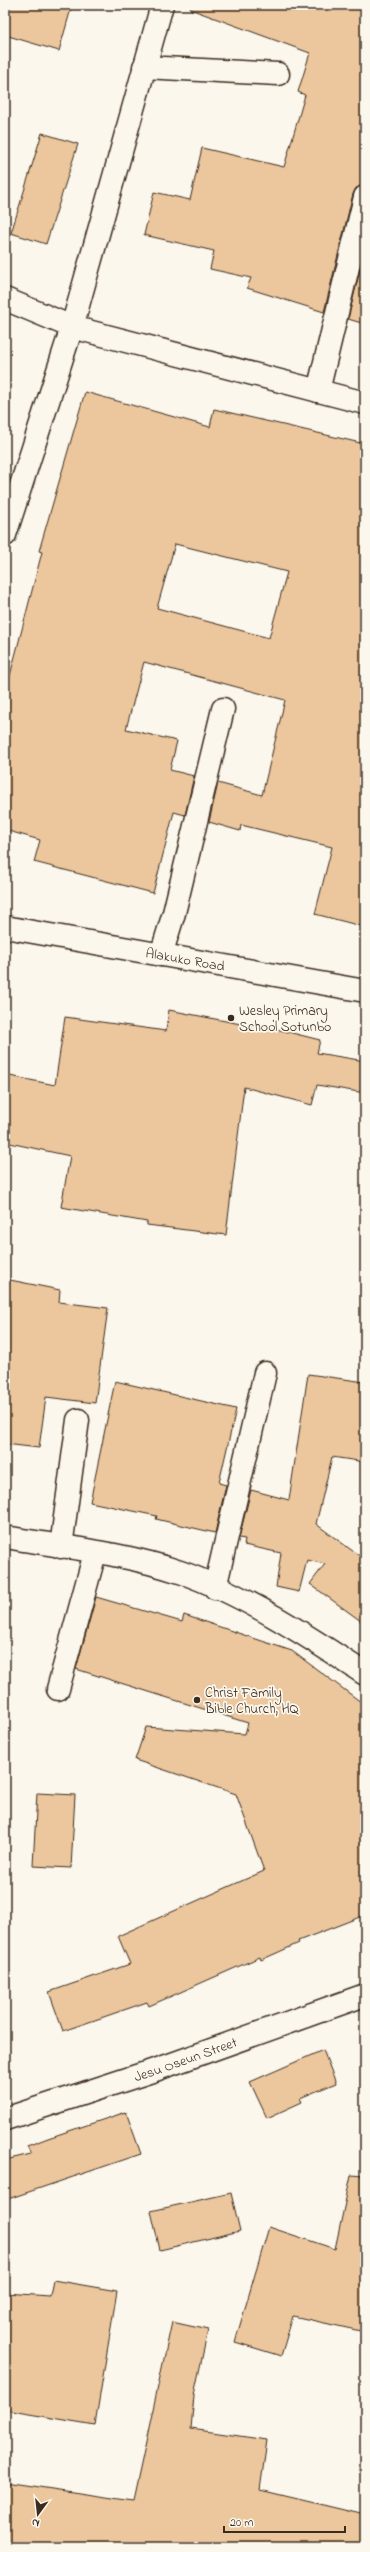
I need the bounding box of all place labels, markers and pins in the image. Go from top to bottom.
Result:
place label: Wesley Primary School Sotunbo [239,1001,331,1038]
marker: Wesley Primary School Sotunbo [226,1013,236,1023]
place label: Christ Family Bible Church, HQ [204,1683,300,1720]
marker: Christ Family Bible Church, HQ [192,1695,202,1705]

